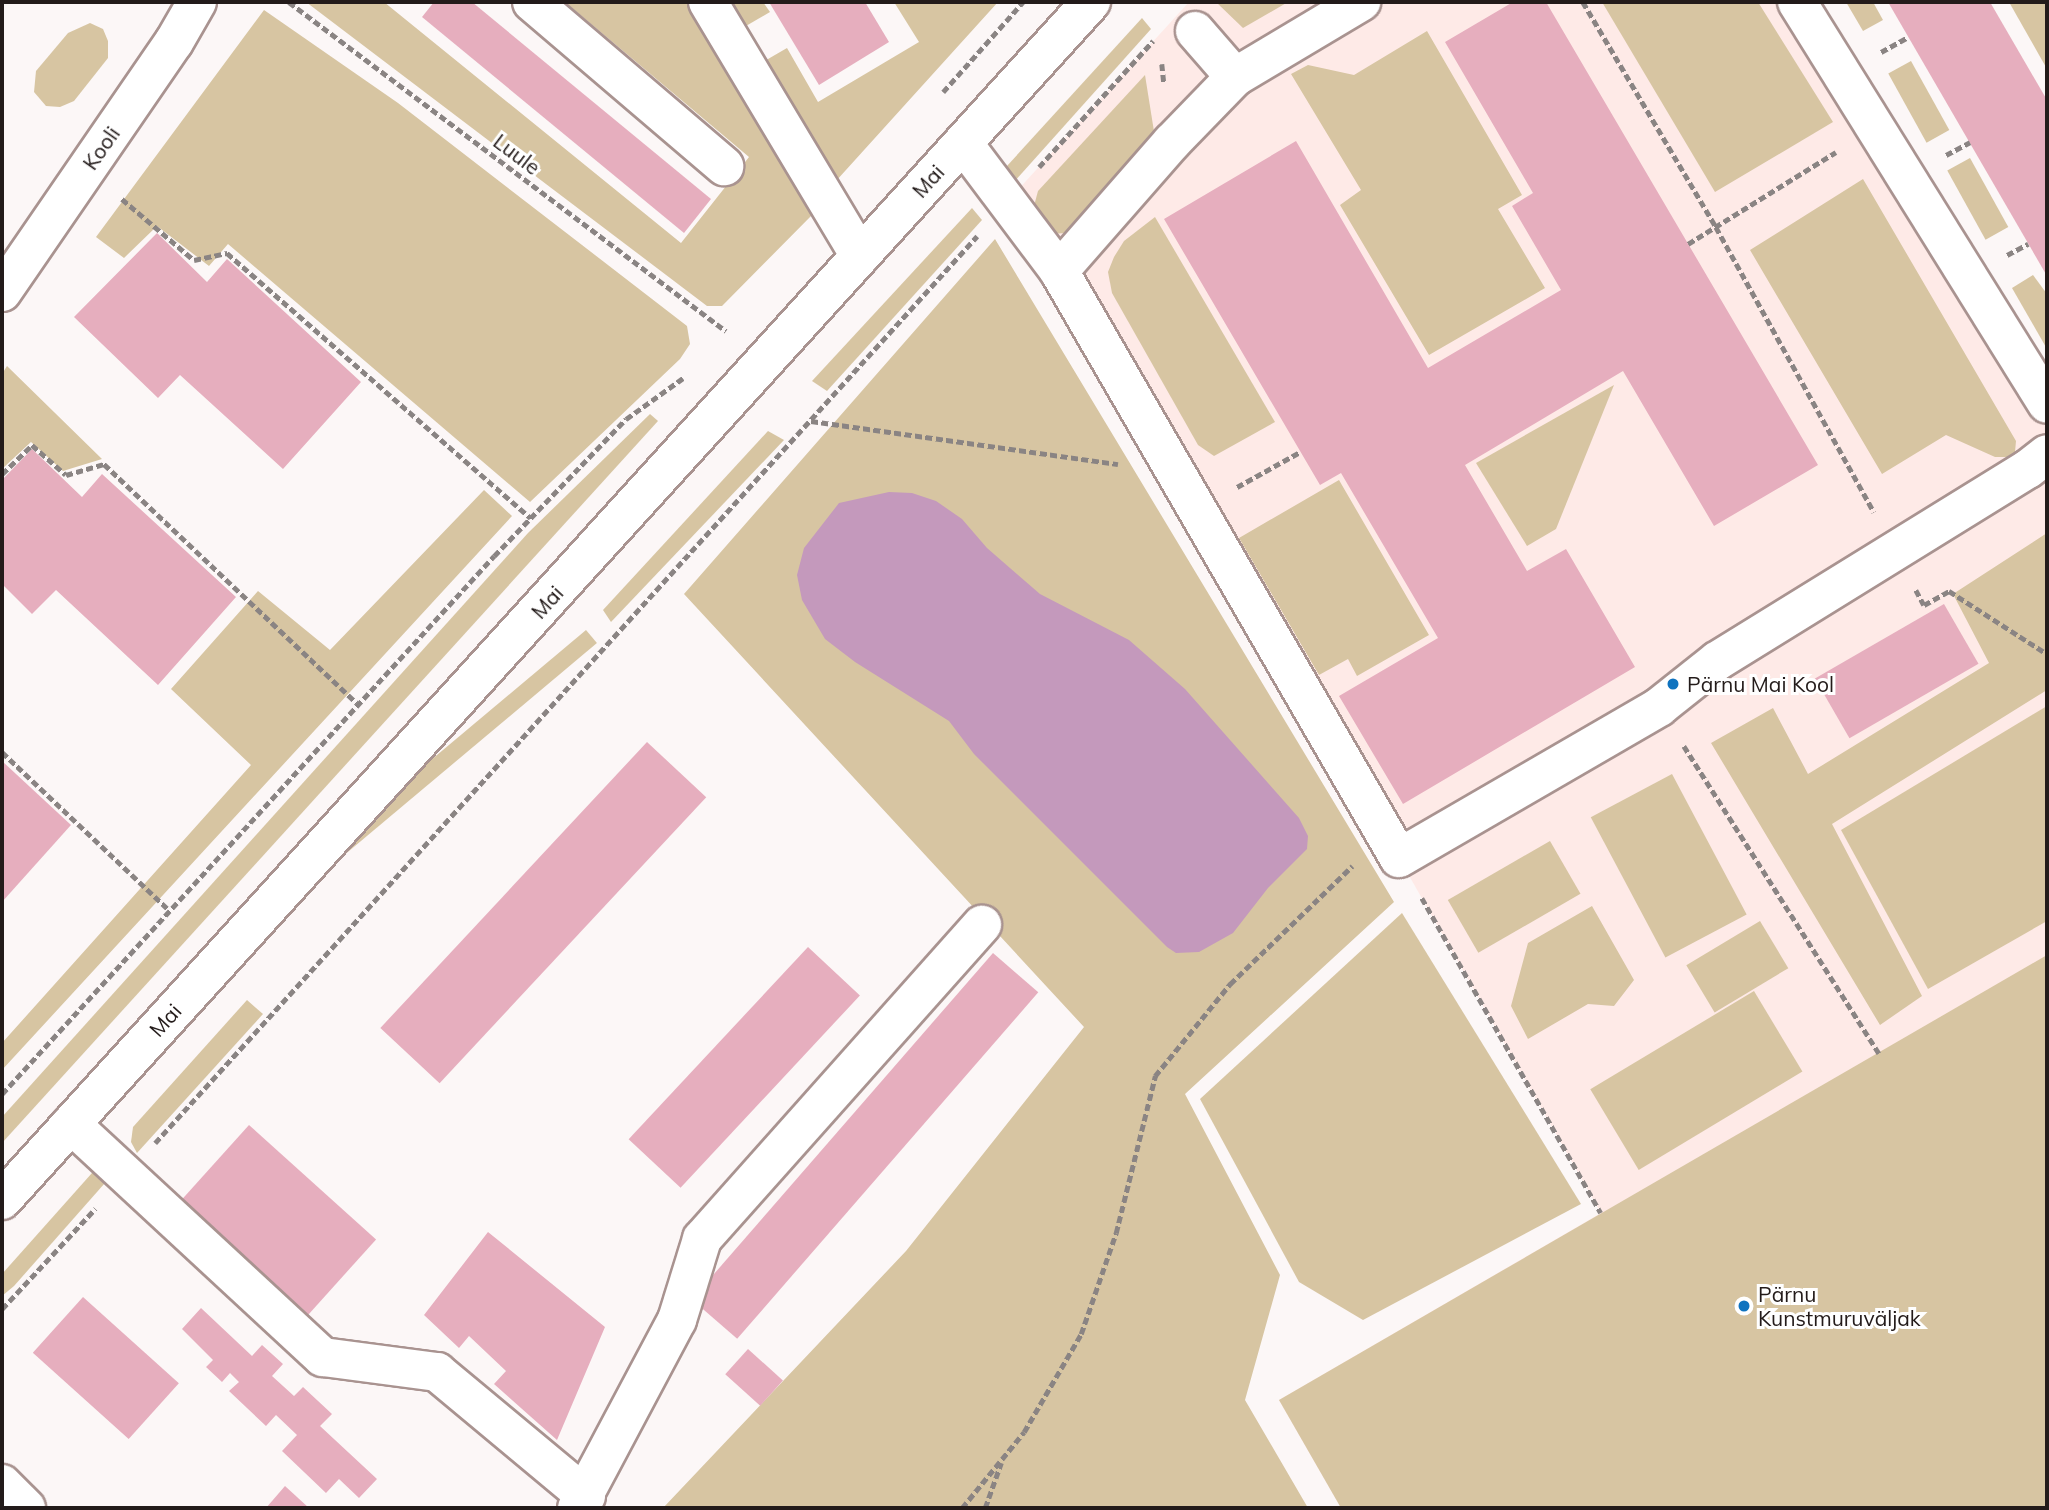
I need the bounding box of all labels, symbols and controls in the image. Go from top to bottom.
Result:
street label: Kooli [77,122,125,174]
street label: Luule [489,128,545,180]
street label: Mai [907,159,949,203]
street label: Mai [526,580,568,624]
place label: Pärnu Mai Kool [1687,671,1834,697]
marker: Pärnu Mai Kool [1665,676,1681,692]
street label: Mai [144,998,186,1042]
place label: Pärnu Kunstmuruväljak [1758,1281,1921,1331]
marker: Pärnu Kunstmuruväljak [1736,1298,1752,1314]

